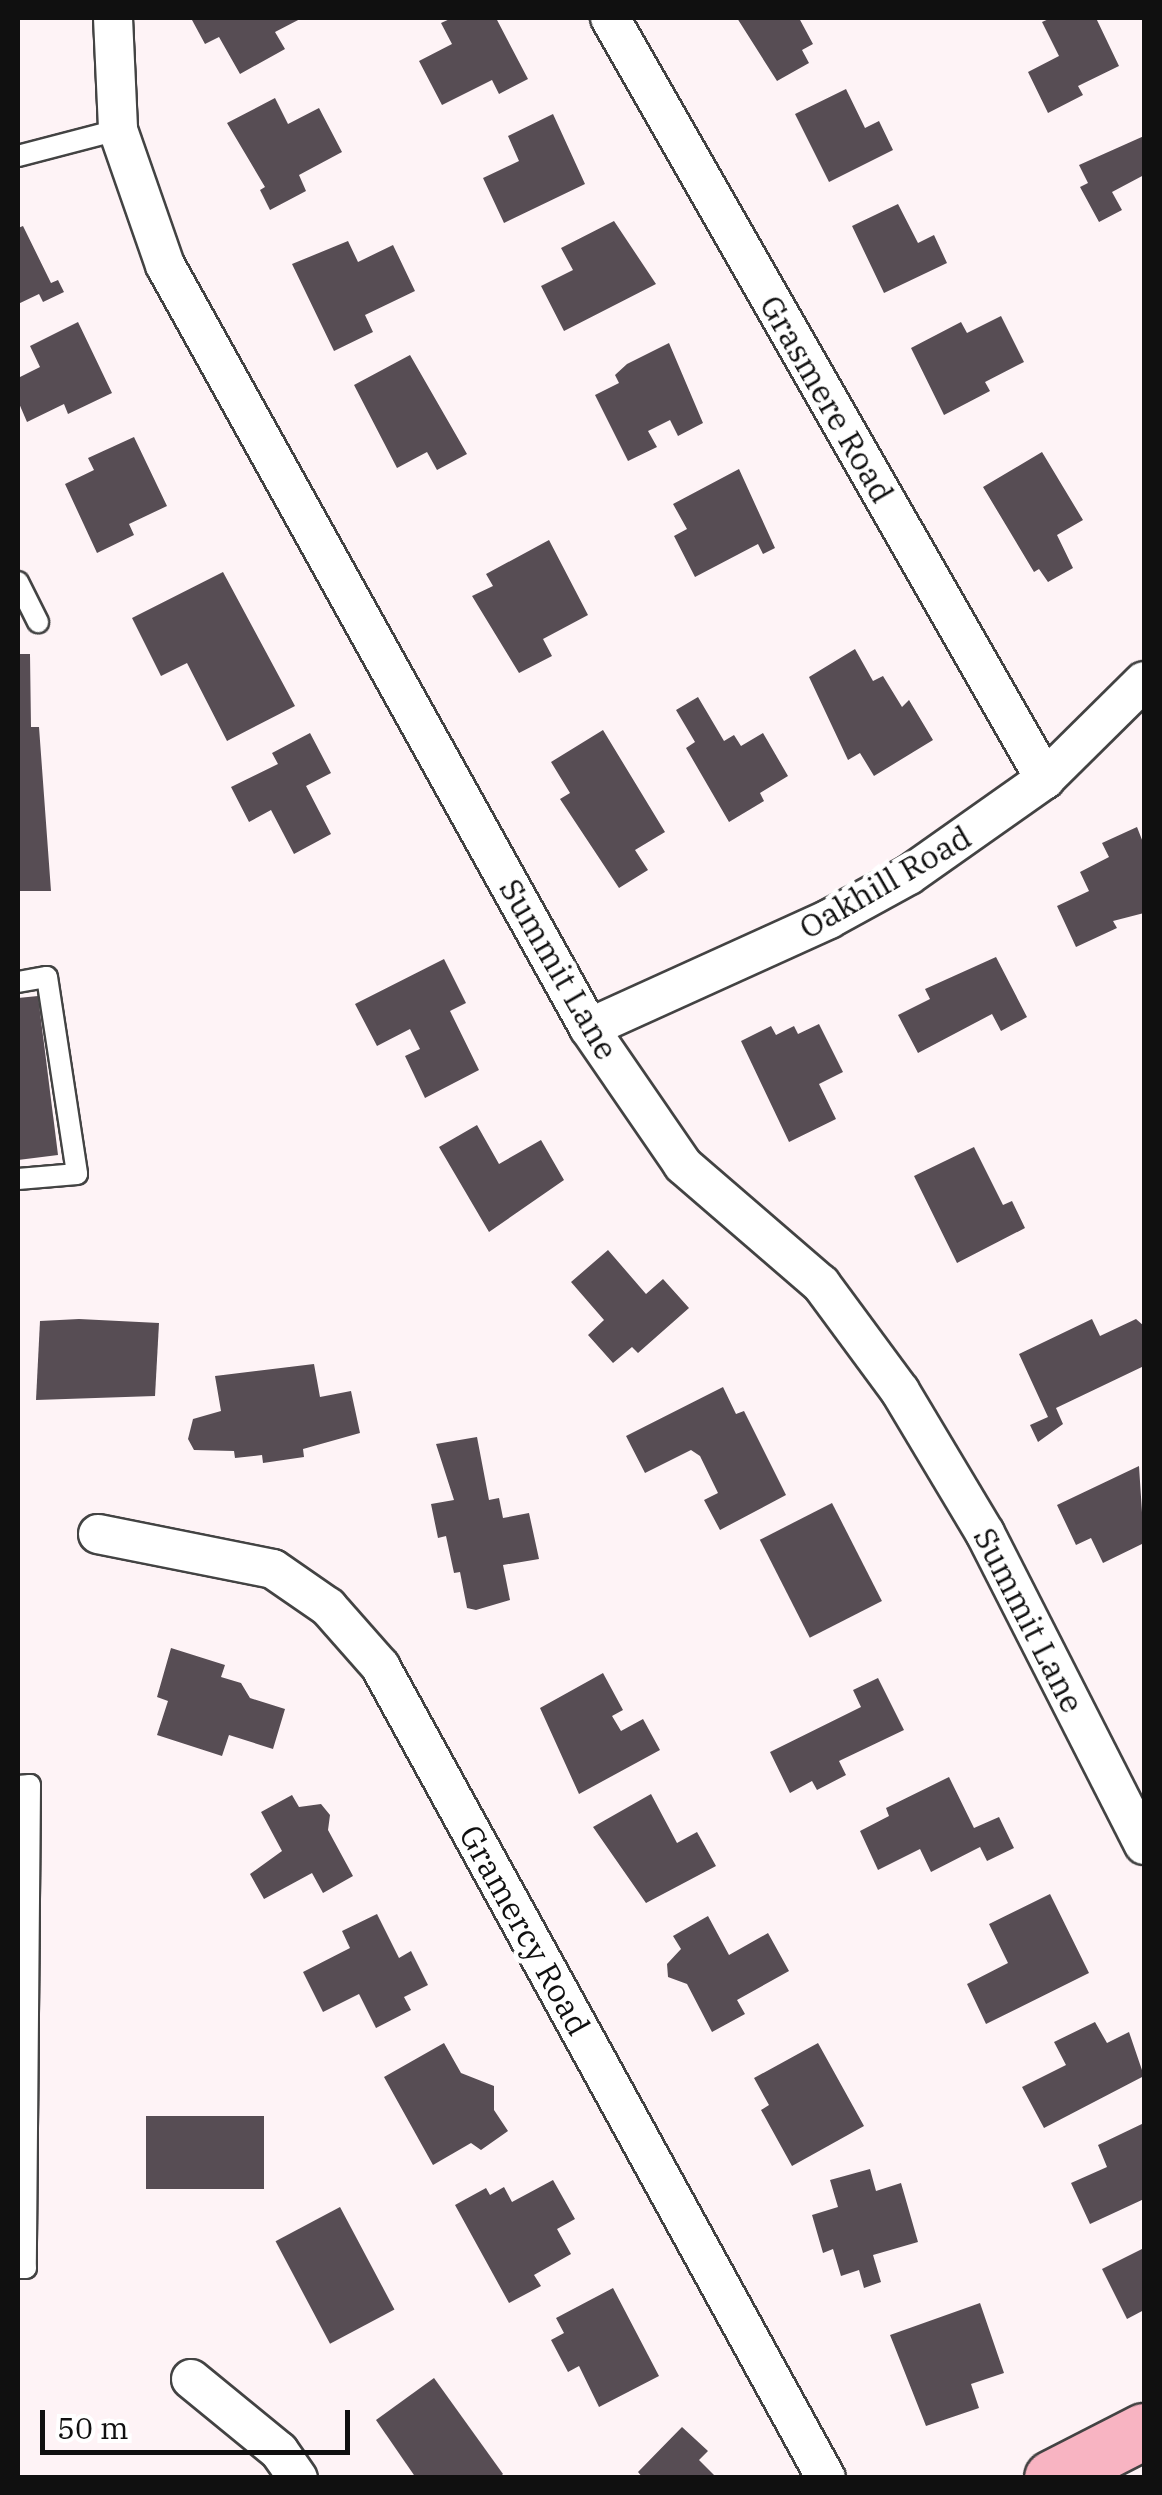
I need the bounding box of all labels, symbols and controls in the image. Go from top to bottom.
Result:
street label: Grasmere Road [752,288,902,510]
street label: Oakhill Road [792,817,978,947]
street label: Summit Lane [492,872,626,1066]
street label: Summit Lane [966,1521,1092,1719]
street label: Gramercy Road [452,1818,598,2042]
scale bar [45,2390,355,2452]
text: 50 m [57,2408,129,2447]

